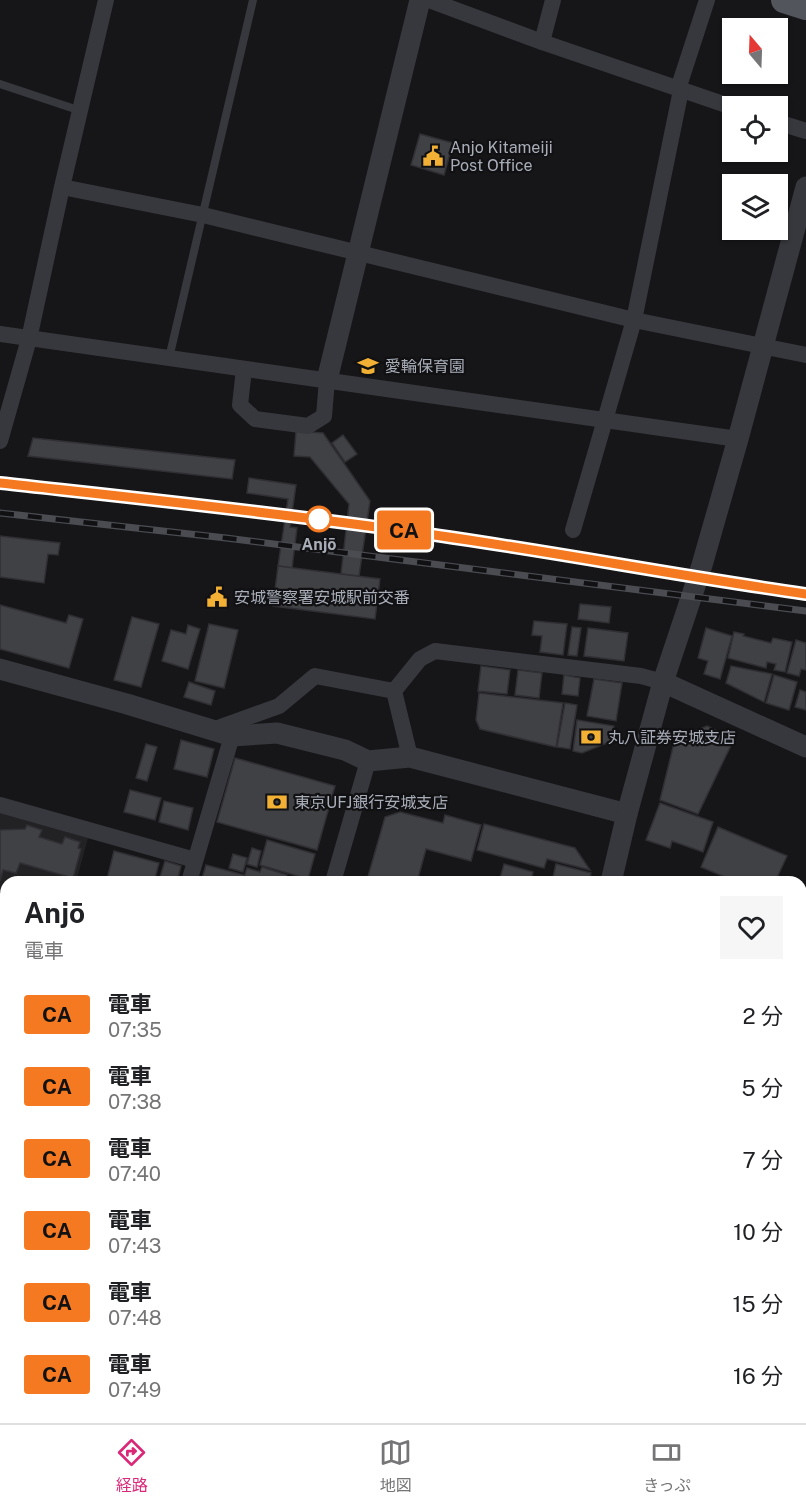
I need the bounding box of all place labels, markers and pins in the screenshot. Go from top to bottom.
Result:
place label: Anjo Kitameiji Post Office [450,138,553,175]
public building icon: Anjo Kitameiji Post Office [421,144,445,168]
school or university icon: 愛輪保育園 [356,354,380,378]
place label: 愛輪保育園 [385,357,465,376]
marker: Anjō [306,506,332,532]
place label: Anjō [302,535,336,554]
public building icon: 安城警察署安城駅前交番 [205,585,229,609]
place label: 安城警察署安城駅前交番 [234,588,410,607]
bank icon: 丸八証券安城支店 [579,725,603,749]
place label: 丸八証券安城支店 [608,728,736,747]
bank icon: 東京UFJ銀行安城支店 [265,790,289,814]
place label: 東京UFJ銀行安城支店 [294,793,448,812]

